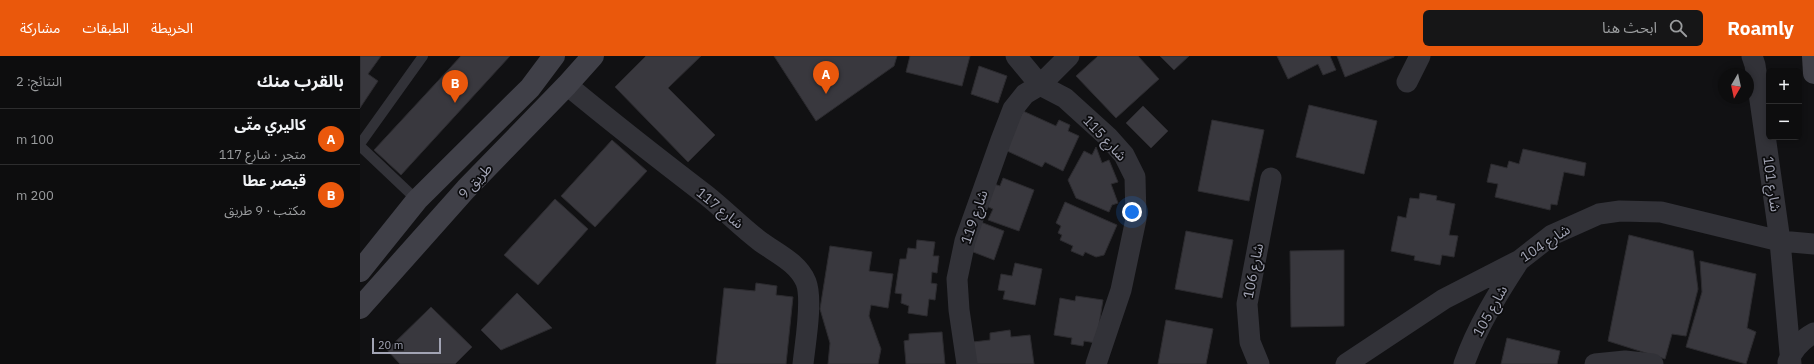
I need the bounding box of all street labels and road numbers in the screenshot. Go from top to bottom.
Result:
street label: شارع 115 [1078,111,1131,166]
street label: شارع 101 [1757,155,1785,213]
street label: 9 طريق [454,160,497,203]
street label: شارع 117 [691,183,747,234]
street label: شارع 119 [956,188,993,247]
street label: شارع 104 [1517,220,1574,267]
street label: شارع 106 [1239,242,1269,300]
street label: شارع 105 [1469,282,1513,341]

